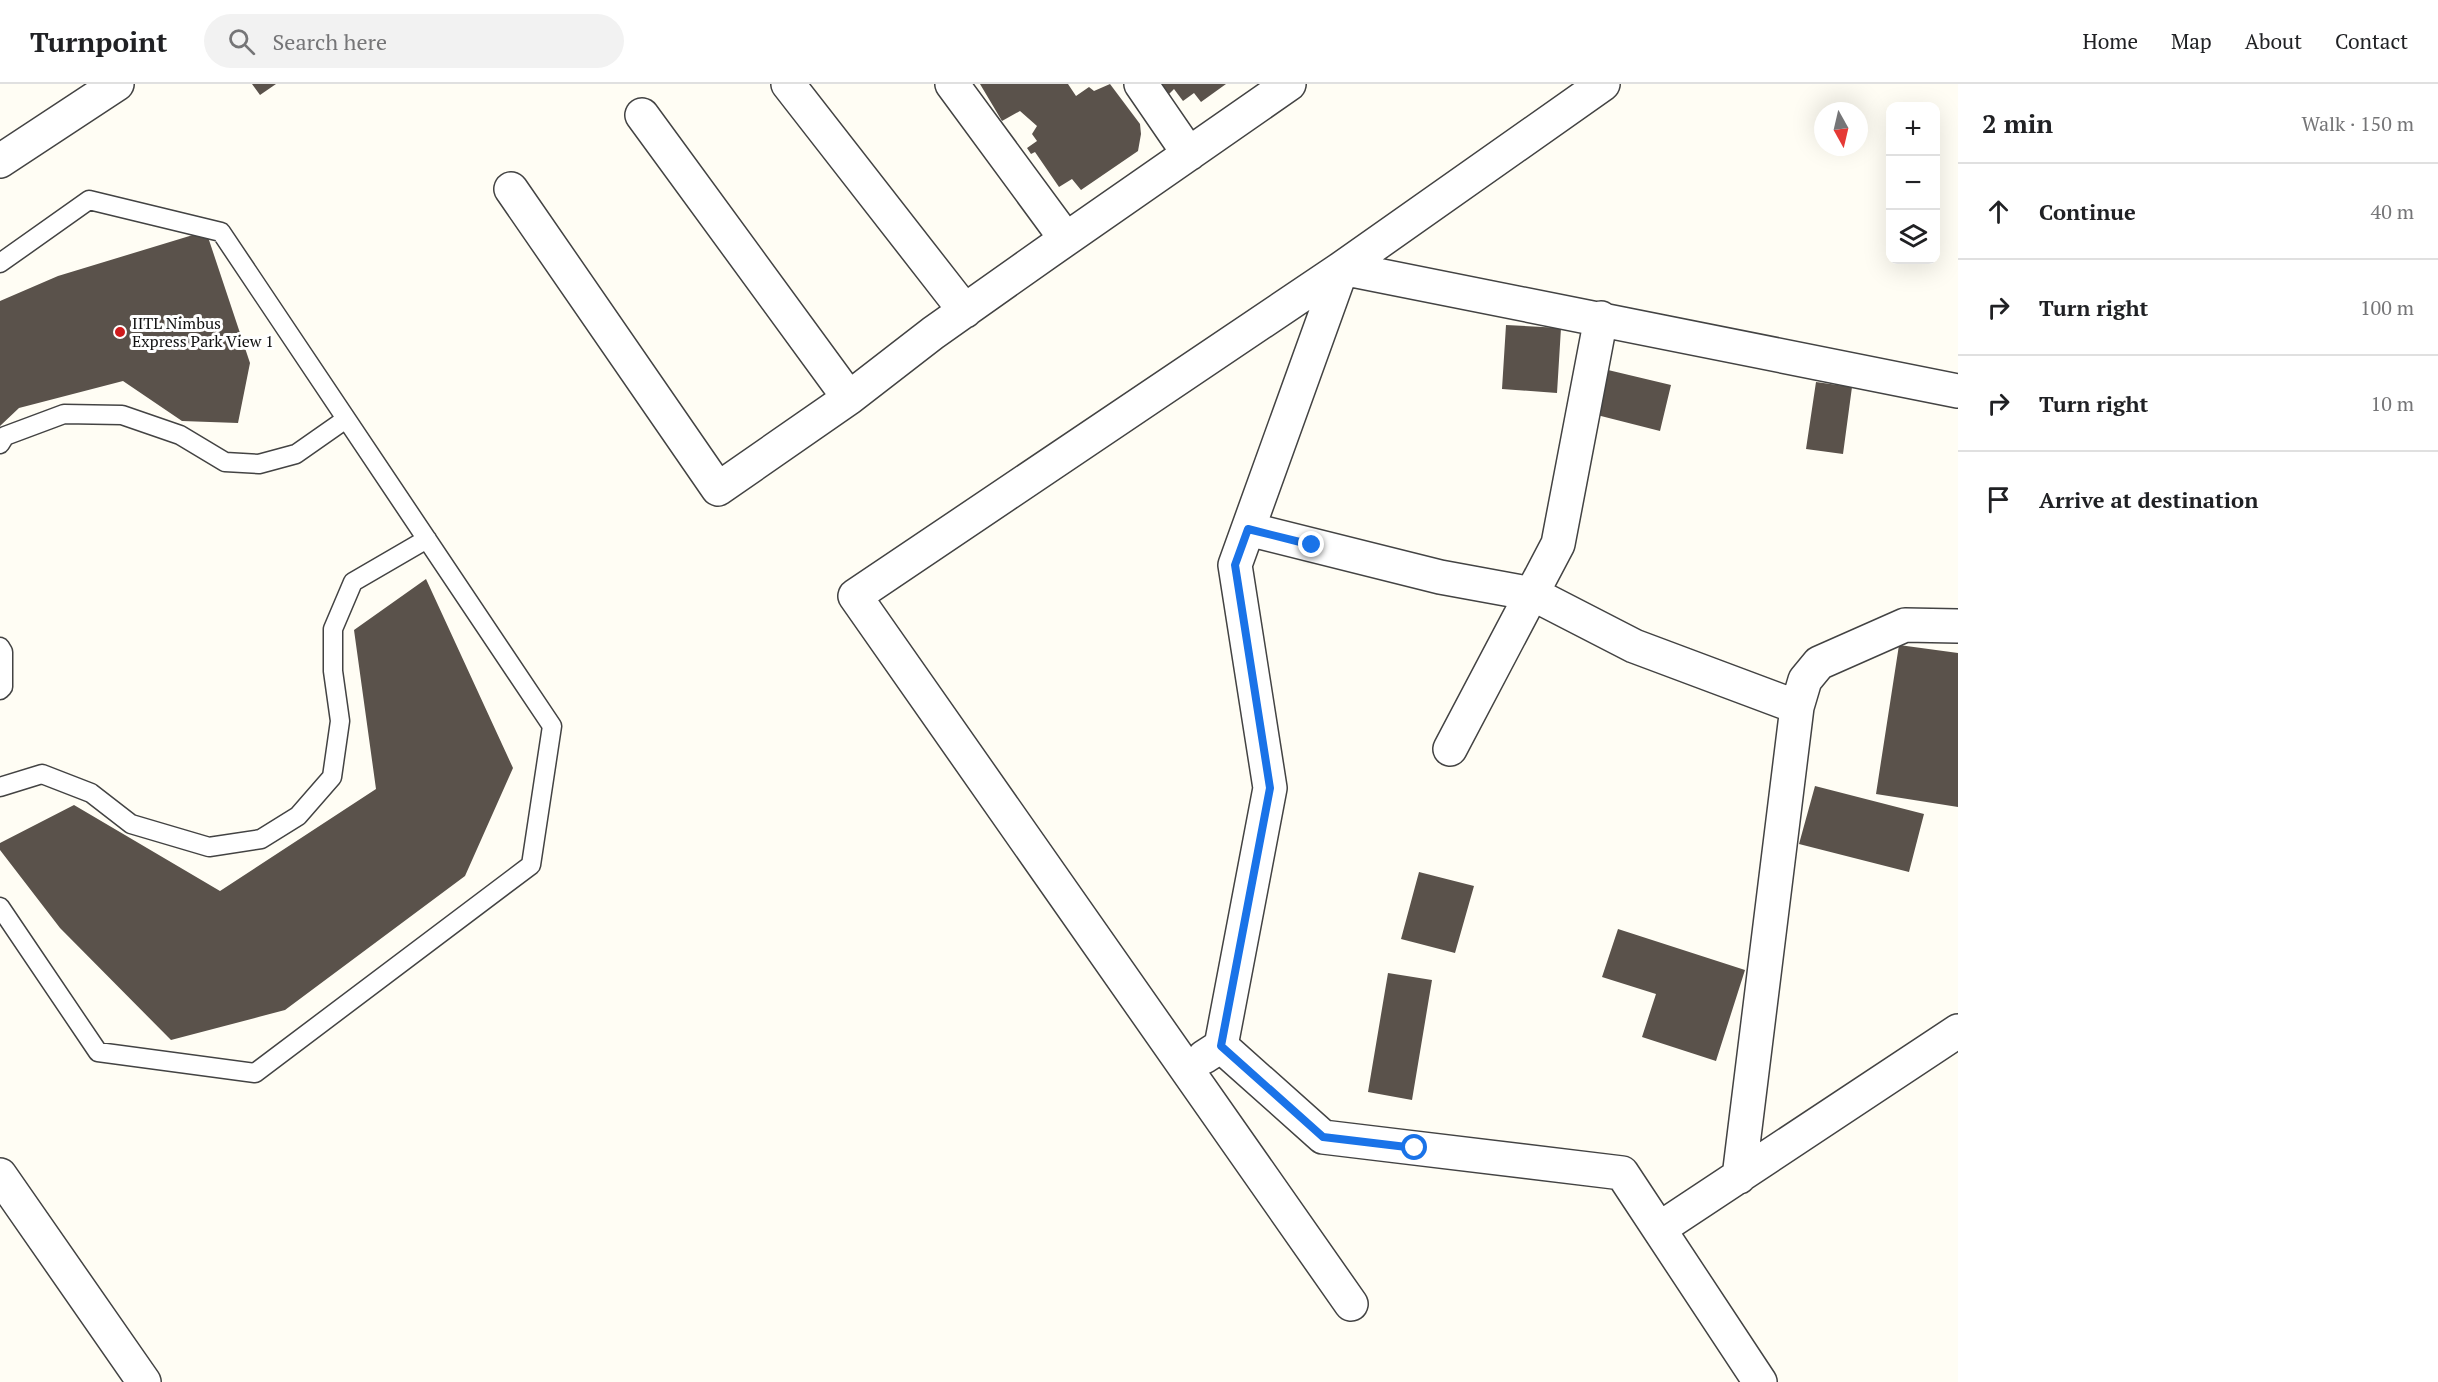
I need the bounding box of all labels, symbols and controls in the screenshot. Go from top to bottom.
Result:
search box [204,14,624,68]
text: Turnpoint [30,23,168,60]
icon: search [225,25,258,58]
text: Search here [273,27,387,56]
text: Home [2082,27,2138,55]
text: Map [2171,27,2212,55]
text: About [2245,27,2302,55]
text: Contact [2335,27,2408,55]
north arrow [1814,102,1868,156]
map controls [1886,102,1940,264]
button: + [1886,102,1940,156]
text: 2 min [1982,106,2053,140]
text: Walk · 150 m [2302,110,2414,137]
button: − [1886,156,1940,210]
icon: ahead [1982,195,2015,228]
text: Continue [2039,197,2136,226]
text: 40 m [2371,198,2414,225]
button: layers [1886,210,1940,264]
icon: right [1982,291,2015,324]
text: Turn right [2039,293,2148,322]
text: 100 m [2360,294,2414,321]
place label: IITL Nimbus Express Park View 1 [132,312,274,352]
marker: IITL Nimbus Express Park View 1 [113,325,127,339]
icon: right [1982,387,2015,420]
text: Turn right [2039,389,2148,418]
text: 10 m [2371,390,2414,417]
icon: arrive [1982,483,2015,516]
text: Arrive at destination [2039,485,2258,514]
route end [1298,531,1324,557]
route start [1401,1134,1427,1160]

